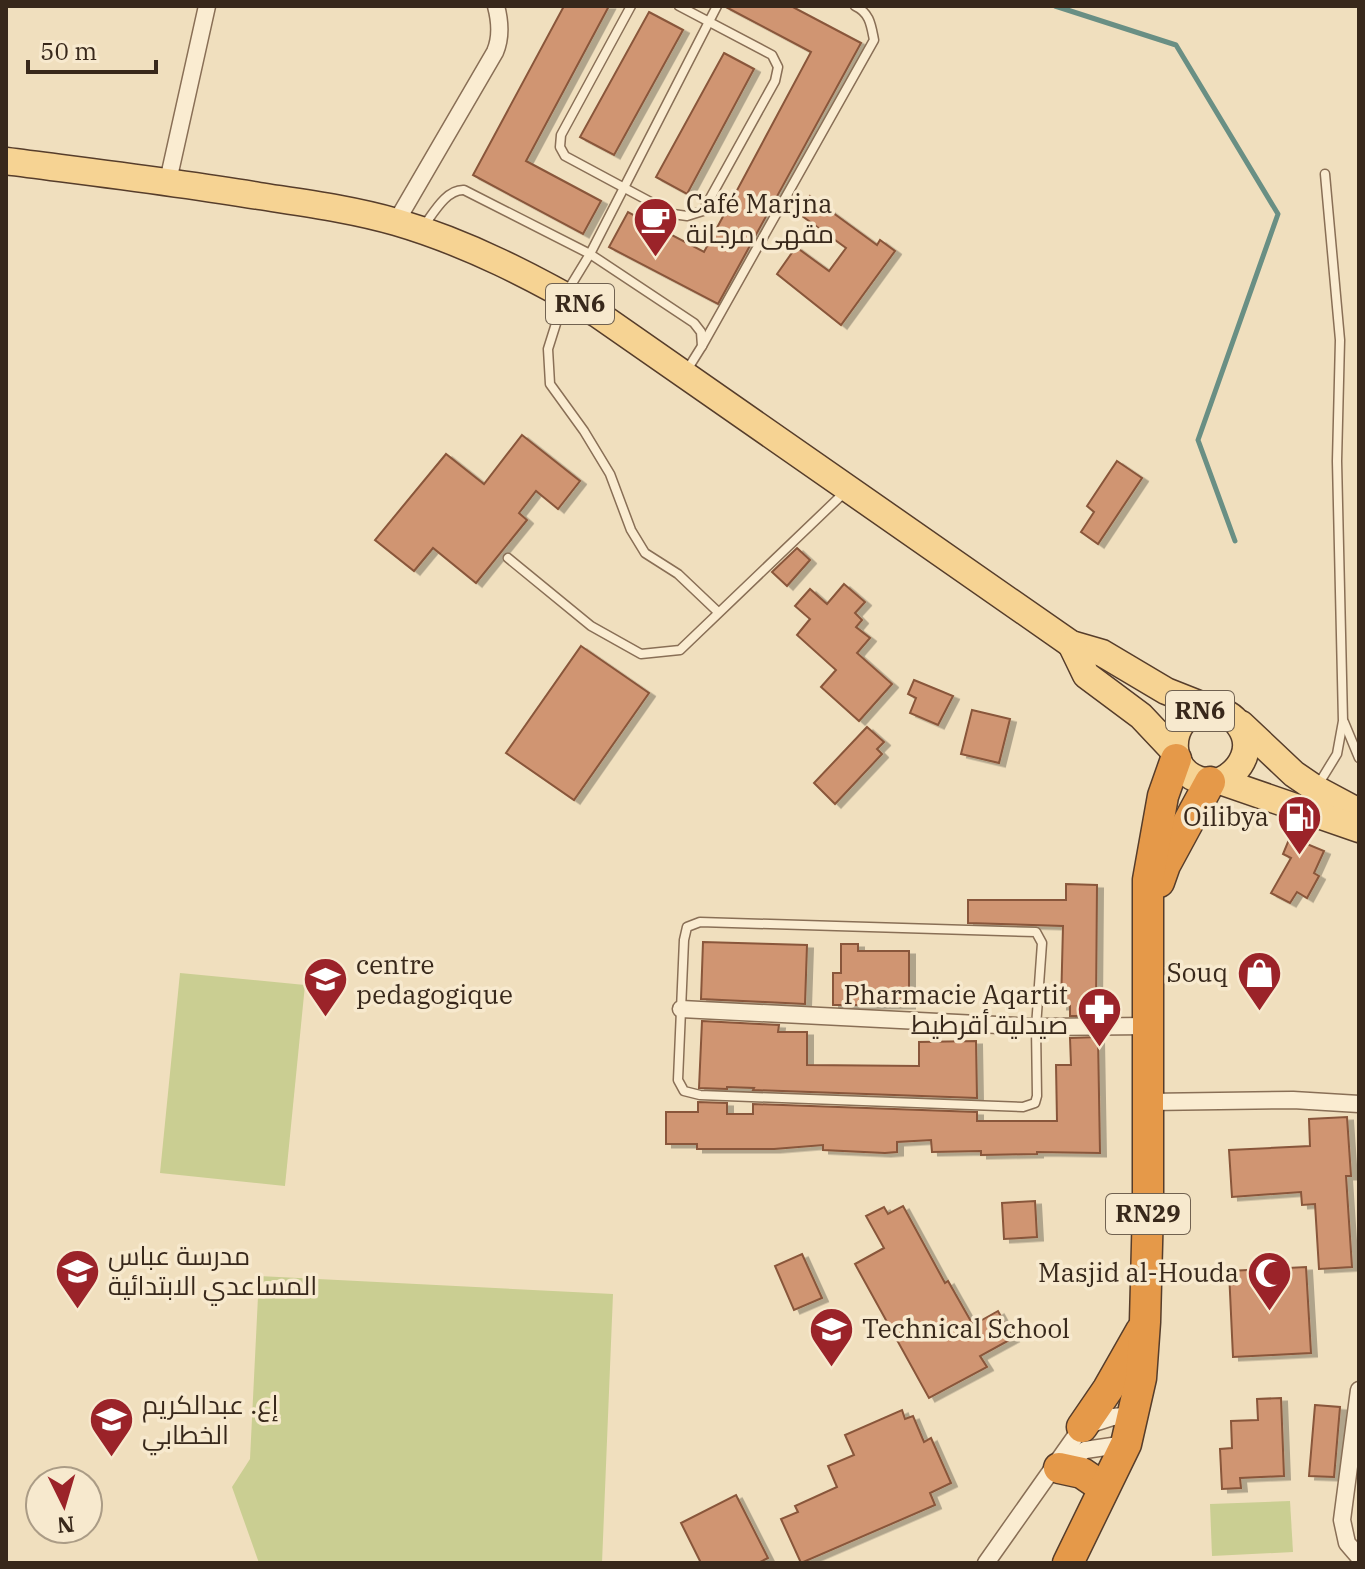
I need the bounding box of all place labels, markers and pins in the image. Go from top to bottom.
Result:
place label: Café Marjna مقهى مرجانة [686,186,834,250]
cafe icon: Café Marjna مقهى مرجانة [631,195,679,258]
fuel station icon: Oilibya [1276,793,1324,856]
place label: Oilibya [1183,799,1269,833]
place label: centre pedagogique [356,947,513,1011]
shop icon: Souq [1235,949,1283,1012]
place label: Souq [1166,955,1228,989]
school or university icon: centre pedagogique [301,956,349,1019]
place label: Pharmacie Aqartit صيدلية أقرطيط [843,977,1068,1041]
pharmacy icon: Pharmacie Aqartit صيدلية أقرطيط [1075,986,1123,1049]
place label: مدرسة عباس المساعدي الابتدائية [108,1238,317,1306]
school or university icon: مدرسة عباس المساعدي الابتدائية [53,1247,101,1310]
mosque icon: Masjid al-Houda [1246,1249,1294,1312]
place label: Masjid al-Houda [1038,1255,1239,1289]
school or university icon: Technical School [807,1305,855,1368]
place label: Technical School [862,1311,1070,1345]
place label: إع. عبدالكريم الخطابي [142,1387,279,1456]
school or university icon: إع. عبدالكريم الخطابي [87,1396,135,1459]

